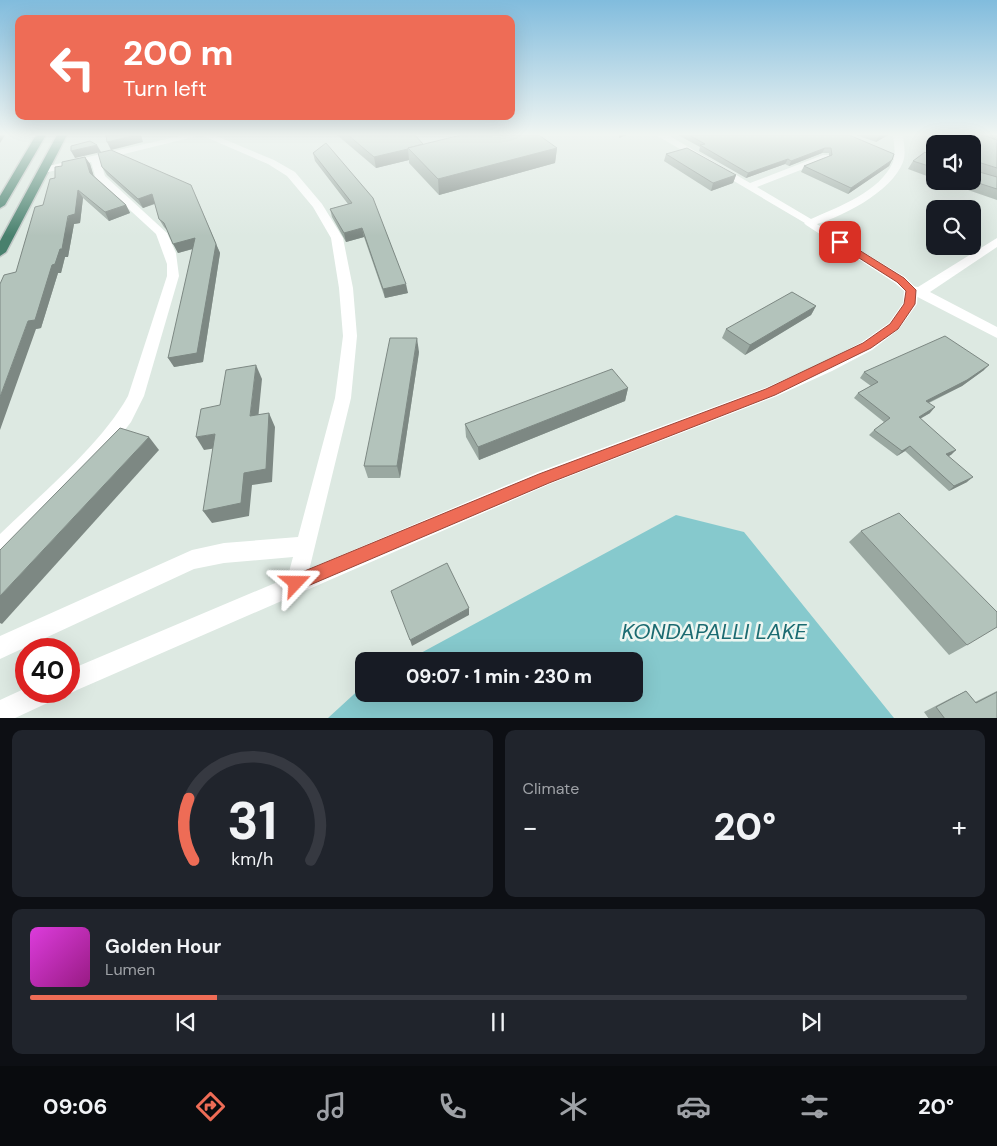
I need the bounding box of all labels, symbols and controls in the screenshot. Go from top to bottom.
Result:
text: 200 m [123,30,234,76]
icon: left [40,35,105,100]
text: Turn left [123,74,207,103]
map controls [926,135,981,255]
button: sound [926,135,981,190]
button: search [926,200,981,255]
pin [819,221,861,263]
icon: arrive [826,228,854,256]
position arrow [269,556,321,608]
water label: KONDAPALLI LAKE [621,617,808,646]
speed limit sign: 40 [15,638,80,703]
text: 09:07 · 1 min · 230 m [406,664,592,689]
text: Climate [523,778,579,799]
text: 31 [227,787,277,855]
text: 20° [713,802,776,852]
text: − [523,809,538,846]
text: + [952,809,967,846]
text: km/h [231,847,273,871]
text: Golden Hour [105,934,221,959]
text: Lumen [105,959,155,980]
icon: previous [172,1008,200,1036]
icon: pause [484,1008,512,1036]
icon: next [797,1008,825,1036]
icon: directions [193,1089,228,1124]
icon: music [314,1089,349,1124]
icon: phone [435,1089,470,1124]
icon: climate [556,1089,591,1124]
icon: car [676,1089,711,1124]
icon: filters [797,1089,832,1124]
text: 09:06 [43,1092,107,1121]
text: 20° [918,1092,954,1121]

